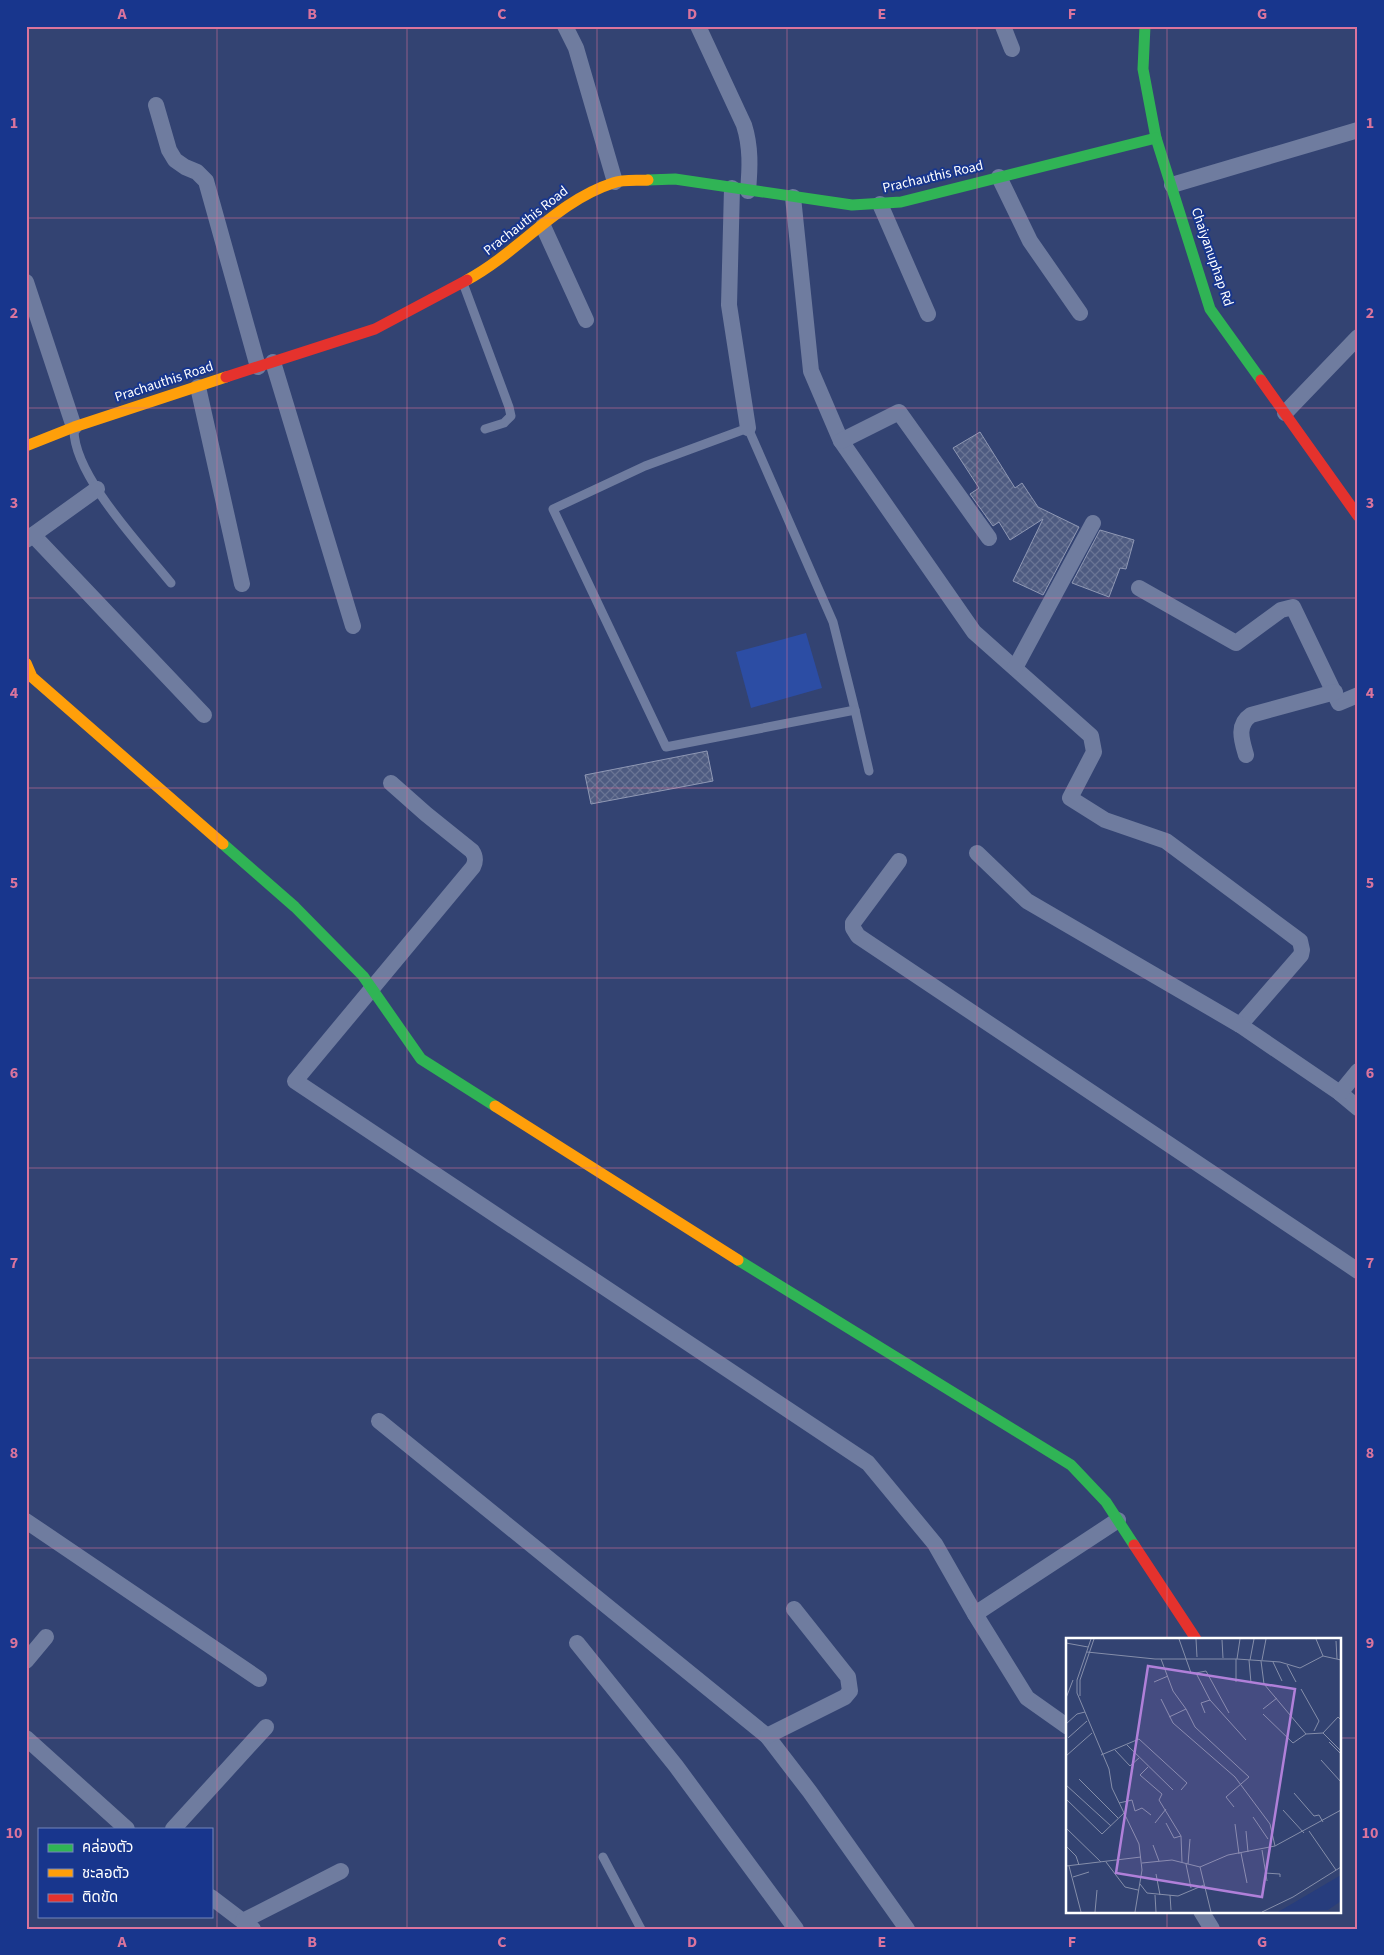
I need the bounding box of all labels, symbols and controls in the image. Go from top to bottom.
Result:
text: A [116,3,127,25]
text: B [307,3,317,25]
text: C [497,3,507,25]
text: D [687,3,697,25]
text: E [878,3,886,25]
text: F [1068,3,1076,25]
text: G [1257,3,1267,25]
text: 1 [10,112,18,134]
text: 1 [1366,112,1374,134]
street label: Prachauthis Road [881,156,985,198]
street label: Prachauthis Road [479,182,573,260]
street label: Chaiyanuphap Rd [1186,205,1238,309]
text: 2 [10,302,18,324]
text: 2 [1366,302,1374,324]
street label: Prachauthis Road [112,357,216,407]
text: 3 [10,492,18,514]
text: 3 [1366,492,1374,514]
text: 4 [10,682,19,704]
text: 4 [1366,682,1375,704]
text: 5 [10,872,18,894]
text: 5 [1366,872,1374,894]
text: 6 [10,1062,18,1084]
text: 6 [1366,1062,1374,1084]
text: 7 [10,1252,18,1274]
text: 7 [1366,1252,1374,1274]
text: 8 [10,1442,18,1464]
text: 8 [1366,1442,1374,1464]
text: 9 [10,1632,18,1654]
text: 9 [1366,1632,1374,1654]
inset map [1066,1638,1342,1912]
text: 10 [6,1822,22,1844]
text: 10 [1362,1822,1378,1844]
legend [38,1828,212,1918]
text: คล่องตัว [82,1837,133,1858]
text: ชะลอตัว [82,1863,129,1884]
text: ติดขัด [82,1887,118,1908]
text: A [116,1931,127,1953]
text: B [307,1931,317,1953]
text: C [497,1931,507,1953]
text: D [687,1931,697,1953]
text: E [878,1931,886,1953]
text: F [1068,1931,1076,1953]
text: G [1257,1931,1267,1953]

